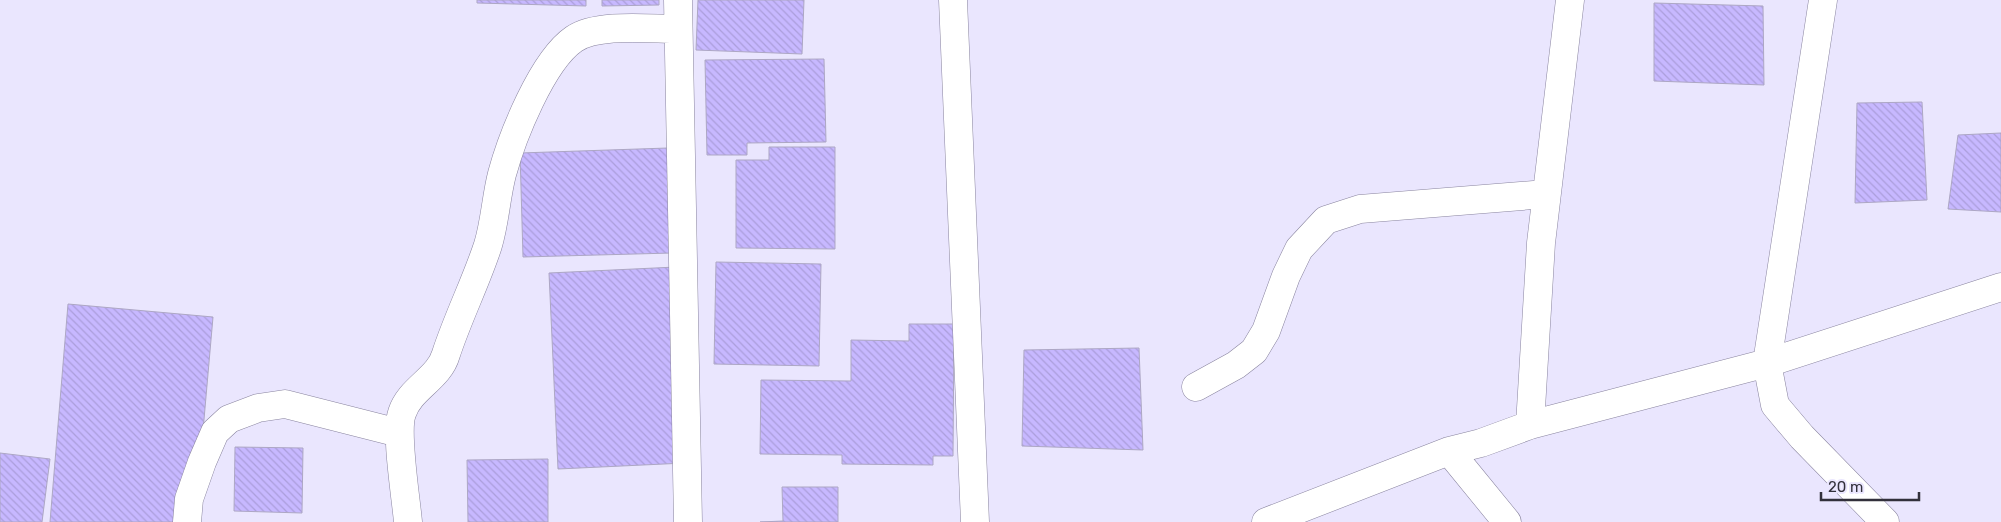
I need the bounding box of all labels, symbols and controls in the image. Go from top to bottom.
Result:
scale bar [1821,470,1918,502]
text: 20 m [1828,478,1863,496]

